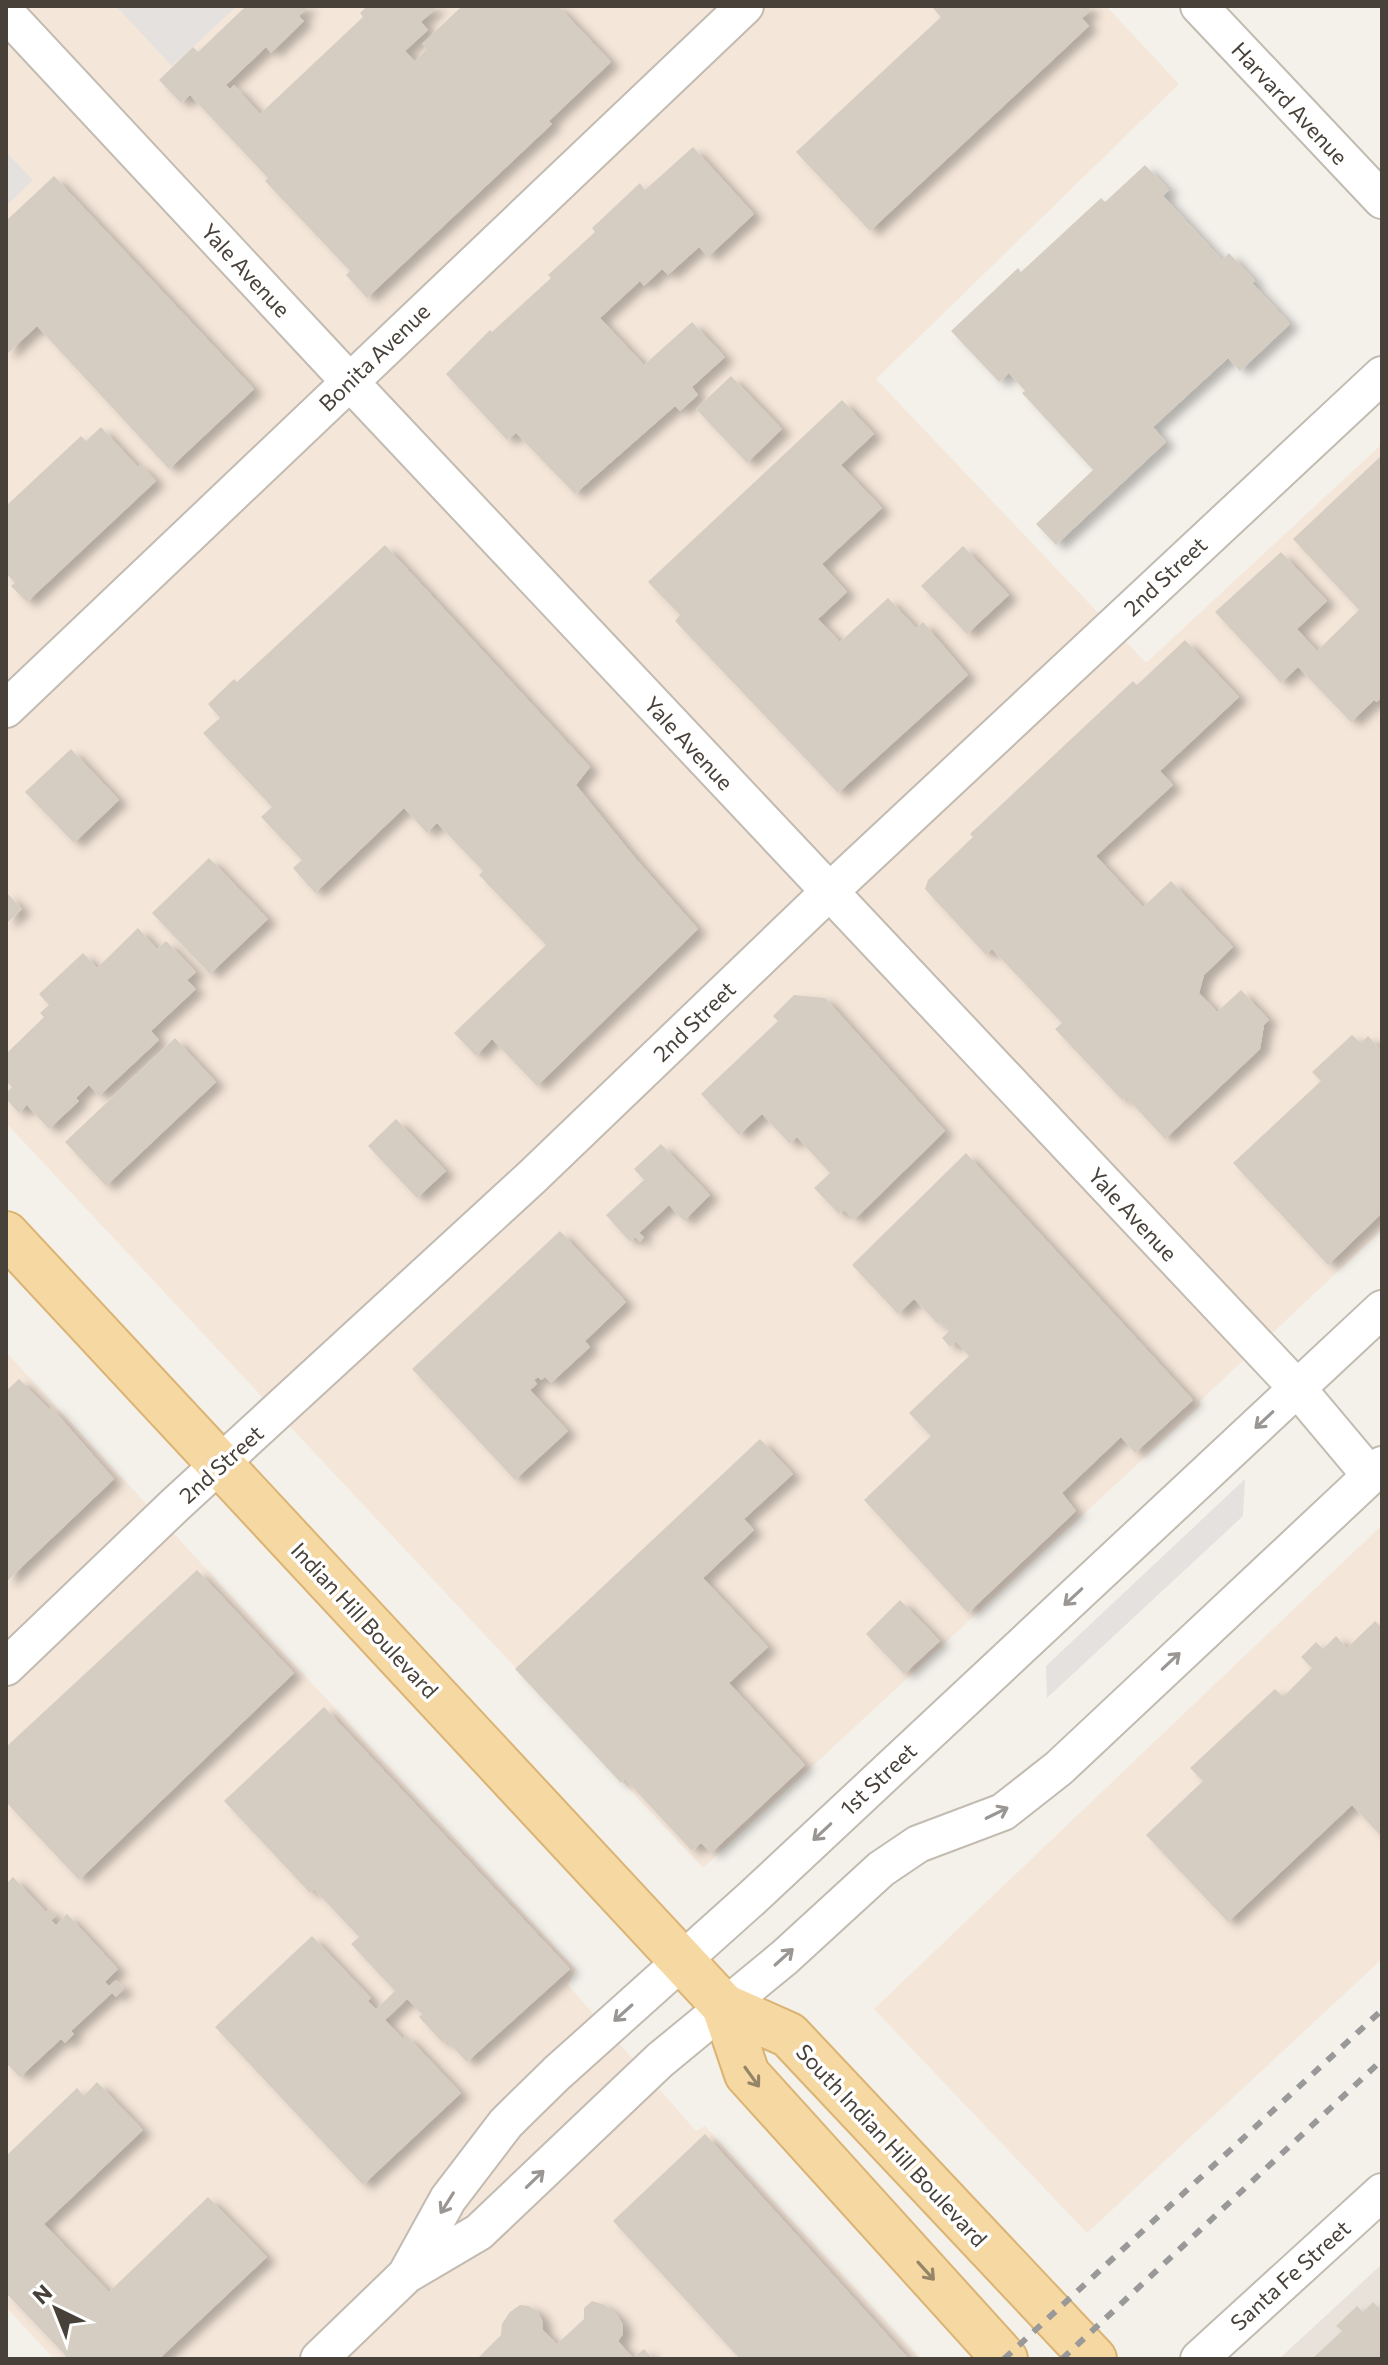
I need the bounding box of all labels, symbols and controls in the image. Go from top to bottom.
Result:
street label: Harvard Avenue [1226,36,1354,170]
street label: Yale Avenue [196,217,296,323]
street label: Bonita Avenue [313,297,435,417]
street label: 2nd Street [1118,531,1212,621]
street label: Yale Avenue [639,690,739,796]
street label: 2nd Street [647,975,741,1067]
street label: Yale Avenue [1083,1161,1183,1267]
one-way arrow [1254,1410,1274,1428]
street label: 2nd Street [173,1419,269,1509]
street label: Indian Hill Boulevard [286,1536,444,1704]
one-way arrow [1064,1587,1084,1605]
one-way arrow [1161,1652,1181,1671]
street label: 1st Street [834,1737,922,1821]
one-way arrow [984,1805,1008,1820]
one-way arrow [812,1822,832,1841]
one-way arrow [774,1948,794,1966]
one-way arrow [614,2004,634,2022]
street label: South Indian Hill Boulevard [791,2038,993,2252]
one-way arrow [744,2066,760,2088]
one-way arrow [525,2170,545,2189]
one-way arrow [439,2191,455,2214]
street label: Santa Fe Street [1225,2214,1355,2336]
one-way arrow [916,2260,934,2280]
north arrow [16,2269,96,2349]
text: N [27,2279,57,2310]

